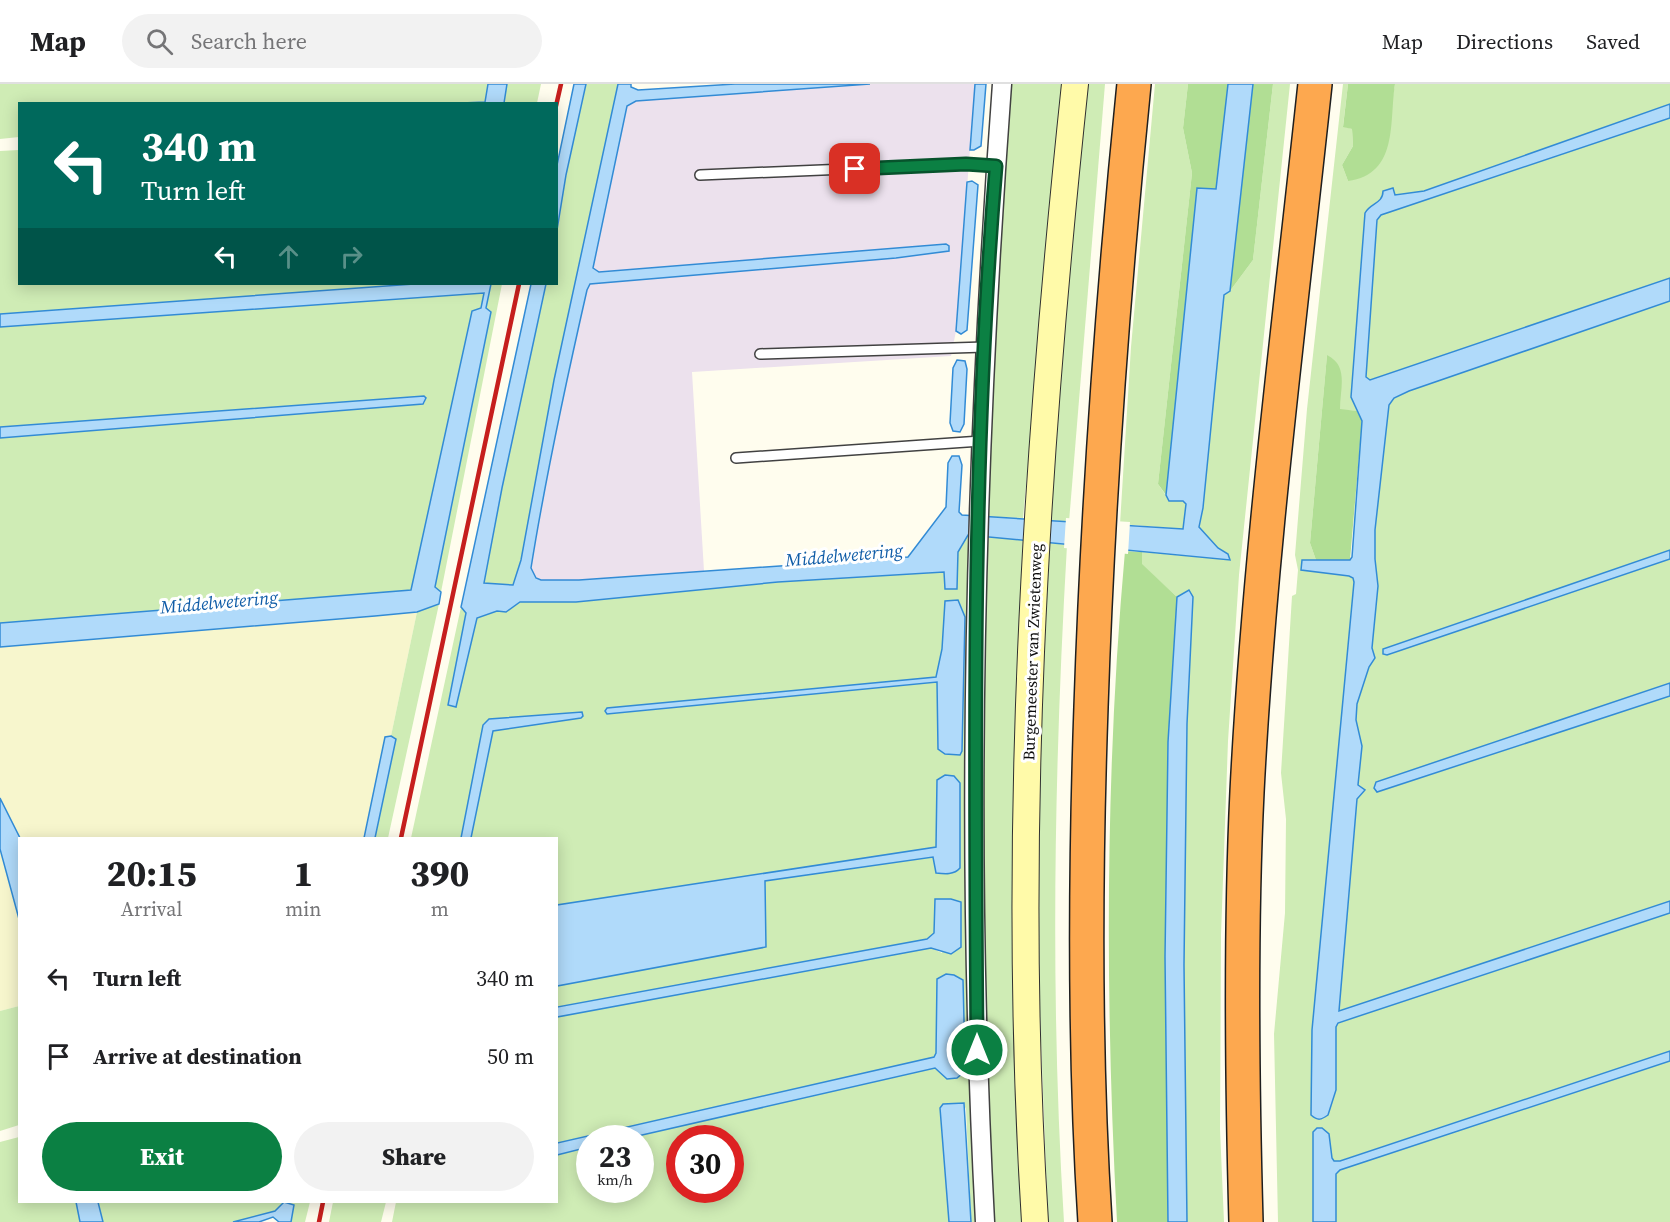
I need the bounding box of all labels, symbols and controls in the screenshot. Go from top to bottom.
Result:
search box [122,14,542,68]
text: Map [30,22,86,60]
icon: search [143,25,176,58]
text: Search here [191,26,307,56]
text: Map [1382,27,1423,56]
text: Directions [1456,27,1553,56]
text: Saved [1586,27,1640,56]
text: 340 m [141,117,256,175]
icon: left [42,126,120,204]
pin [829,143,880,194]
icon: arrive [838,152,871,185]
text: Turn left [141,172,245,209]
icon: left [209,240,242,273]
icon: ahead [272,240,305,273]
icon: right [335,240,368,273]
water label: Middelwetering [783,537,905,573]
street label: Burgemeester van Zwietenweg [1017,543,1047,761]
water label: Middelwetering [158,584,280,620]
text: 20:15 [107,849,197,898]
text: 1 [293,849,313,898]
text: 390 [410,849,469,898]
text: Arrival [121,895,183,923]
text: min [285,895,321,923]
text: m [431,895,449,923]
icon: left [42,962,75,995]
text: Turn left [93,963,181,993]
text: 340 m [476,963,534,993]
position arrow [945,1018,1009,1082]
icon: arrive [42,1040,75,1073]
text: Arrive at destination [93,1041,302,1071]
text: 50 m [487,1041,534,1071]
button: Exit [42,1122,282,1191]
button: Share [294,1122,534,1191]
speed limit sign: 30 [666,1125,744,1203]
text: 23 [599,1136,631,1177]
text: km/h [597,1169,633,1190]

